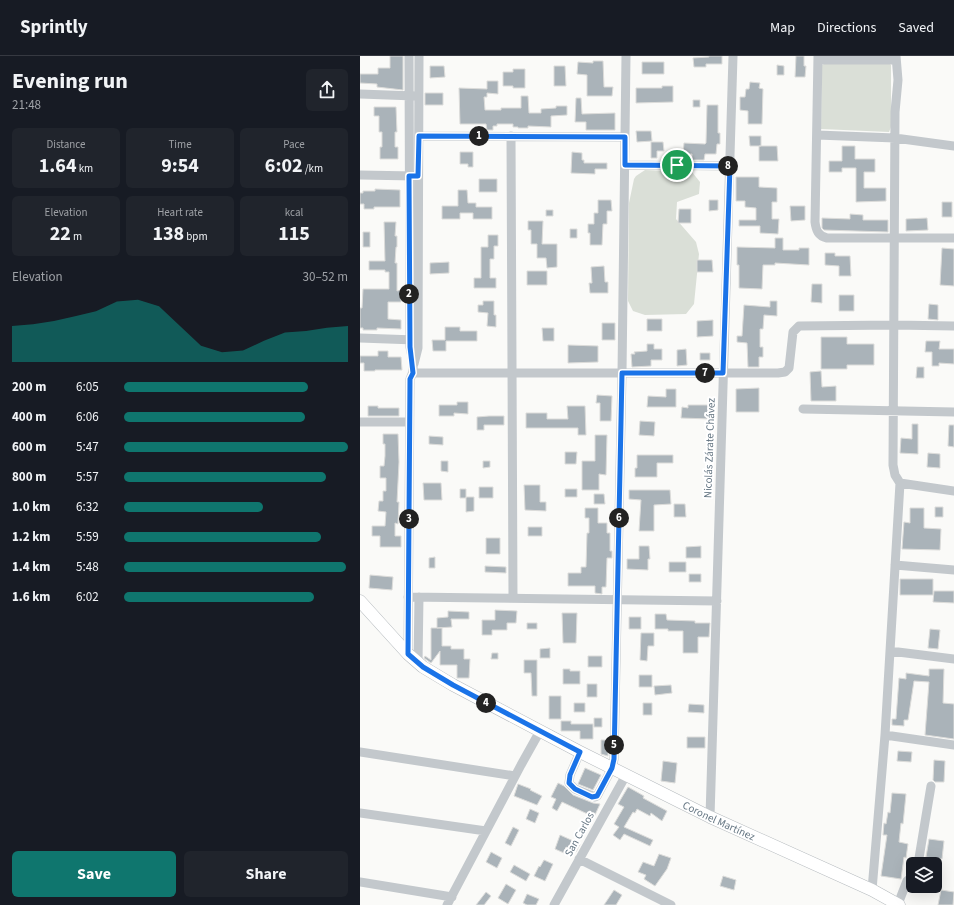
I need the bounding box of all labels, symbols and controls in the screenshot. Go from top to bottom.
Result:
text: Sprintly [20,14,88,41]
text: Map [770,18,795,38]
text: Directions [817,18,876,38]
text: Saved [898,18,934,38]
text: Evening run [12,65,128,97]
button: share [306,69,348,111]
text: 21:48 [12,96,41,114]
pin: 1 [469,126,489,146]
text: 1 [476,128,482,143]
text: Distance [46,137,86,152]
text: Time [168,137,192,152]
text: Pace [283,137,305,152]
pin [660,148,694,182]
text: 1.64 [39,152,76,180]
text: 9:54 [161,152,199,180]
text: 6:02 [265,152,303,180]
icon: arrive [666,154,688,176]
pin: 8 [718,156,738,176]
text: 8 [725,158,731,173]
text: km [76,161,93,176]
text: /km [303,161,323,176]
text: Elevation [45,205,87,220]
text: Heart rate [157,205,203,220]
text: kcal [285,205,303,220]
text: 22 [50,220,71,248]
text: 138 [152,220,184,248]
text: 115 [278,220,310,248]
text: m [71,229,82,244]
text: bpm [184,229,208,244]
text: Elevation [12,268,63,286]
text: 30–52 m [303,268,348,286]
pin: 2 [399,284,419,304]
text: 2 [406,286,412,301]
pin: 7 [695,363,715,383]
text: 7 [702,365,708,380]
text: 200 m [12,378,46,396]
text: 6:05 [76,378,99,396]
street label: Nicolás Zárate Chávez [700,397,719,498]
text: 400 m [12,408,46,426]
text: 6:06 [76,408,99,426]
text: 600 m [12,438,46,456]
text: 5:47 [76,438,99,456]
text: 800 m [12,468,46,486]
text: 5:57 [76,468,99,486]
text: 1.0 km [12,498,51,516]
text: 6:32 [76,498,99,516]
pin: 6 [609,508,629,528]
pin: 3 [399,509,419,529]
text: 6 [616,510,622,525]
text: 3 [406,511,412,526]
text: 1.2 km [12,528,51,546]
text: 5:59 [76,528,99,546]
text: 1.4 km [12,558,51,576]
text: 5:48 [76,558,99,576]
text: 1.6 km [12,588,51,606]
text: 6:02 [76,588,99,606]
pin: 4 [476,693,496,713]
text: 4 [483,695,489,710]
pin: 5 [604,735,624,755]
text: 5 [611,737,617,752]
street label: Coronel Martínez [680,798,758,845]
street label: San Carlos [561,809,598,859]
button: Save [12,851,176,897]
button: Share [184,851,348,897]
map controls [906,857,942,893]
button: layers [906,857,942,893]

